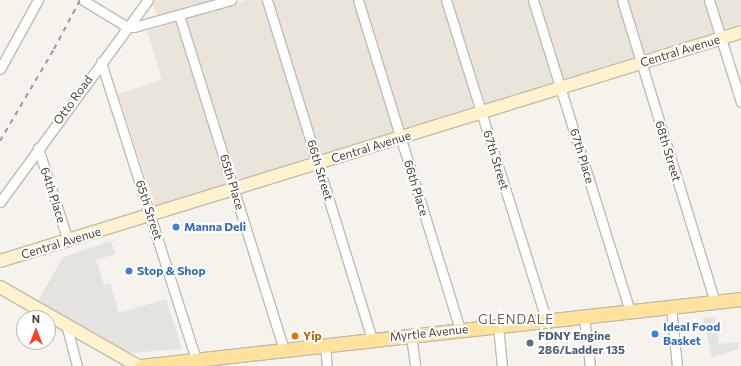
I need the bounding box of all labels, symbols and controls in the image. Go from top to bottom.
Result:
street label: Central Avenue [638,32,722,70]
street label: Otto Road [50,73,96,127]
street label: 68th Street [652,119,684,183]
street label: 67th Place [567,127,597,185]
street label: Central Avenue [329,128,413,166]
street label: 67th Street [480,128,512,192]
street label: 66th Street [304,138,336,202]
street label: 65th Place [217,152,247,212]
street label: 66th Place [401,158,431,218]
street label: 64th Place [37,165,69,225]
street label: 65th Street [133,178,165,242]
place label: Manna Deli [184,220,246,234]
marker: Manna Deli [171,222,181,232]
street label: Central Avenue [19,224,103,262]
place label: Stop & Shop [137,264,206,278]
marker: Stop & Shop [124,266,134,276]
north arrow [16,310,56,350]
district label: GLENDALE [478,311,554,327]
text: N [32,312,40,325]
place label: Ideal Food Basket [663,320,720,348]
street label: Myrtle Avenue [389,322,469,344]
place label: Yip [303,329,322,343]
place label: FDNY Engine 286/Ladder 135 [538,329,625,357]
marker: Ideal Food Basket [650,329,660,339]
marker: Yip [290,331,300,341]
marker: FDNY Engine 286/Ladder 135 [525,338,535,348]

